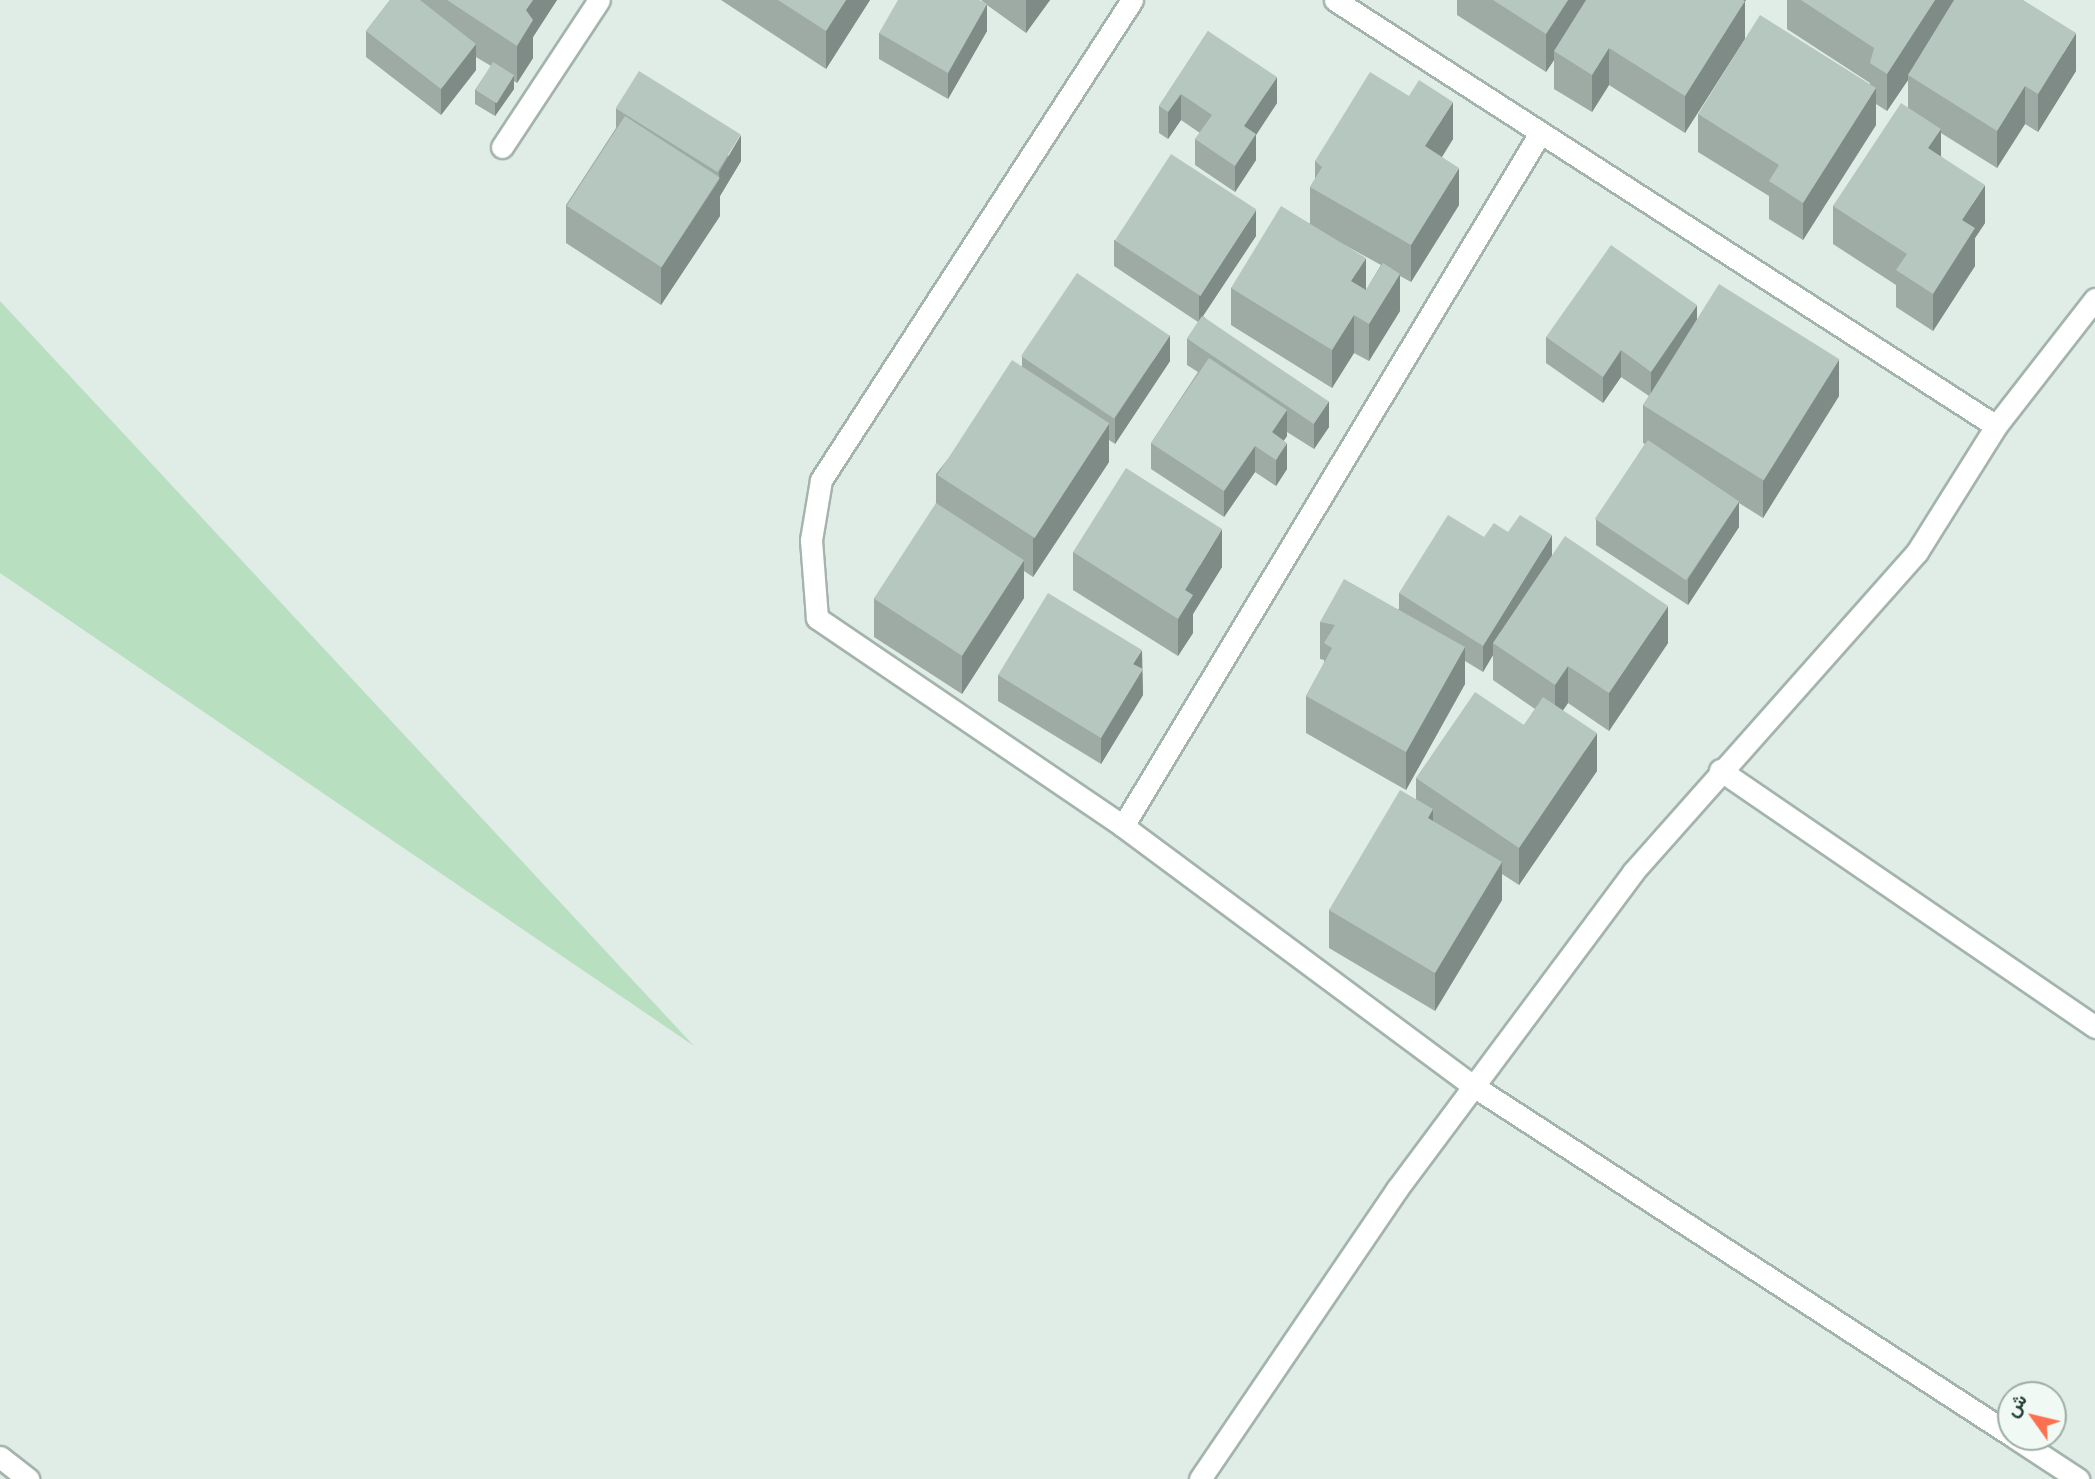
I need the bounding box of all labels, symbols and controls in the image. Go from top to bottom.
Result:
north arrow [1997,1381,2067,1451]
text: ش [2000,1389,2032,1421]

